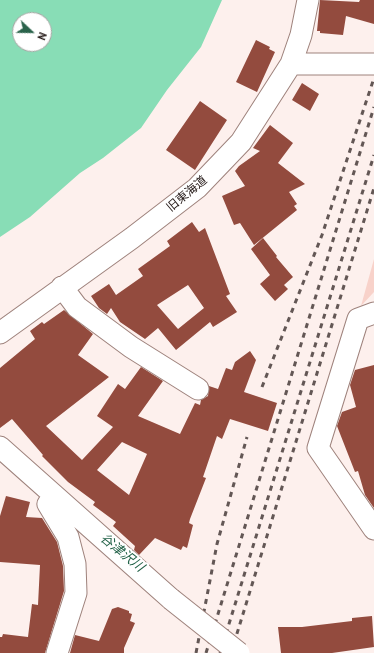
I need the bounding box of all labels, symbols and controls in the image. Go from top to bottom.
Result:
north arrow [12,12,52,52]
text: N [34,30,50,42]
street label: 旧東海道 [164,173,210,215]
water label: 谷津沢川 [97,531,147,575]

